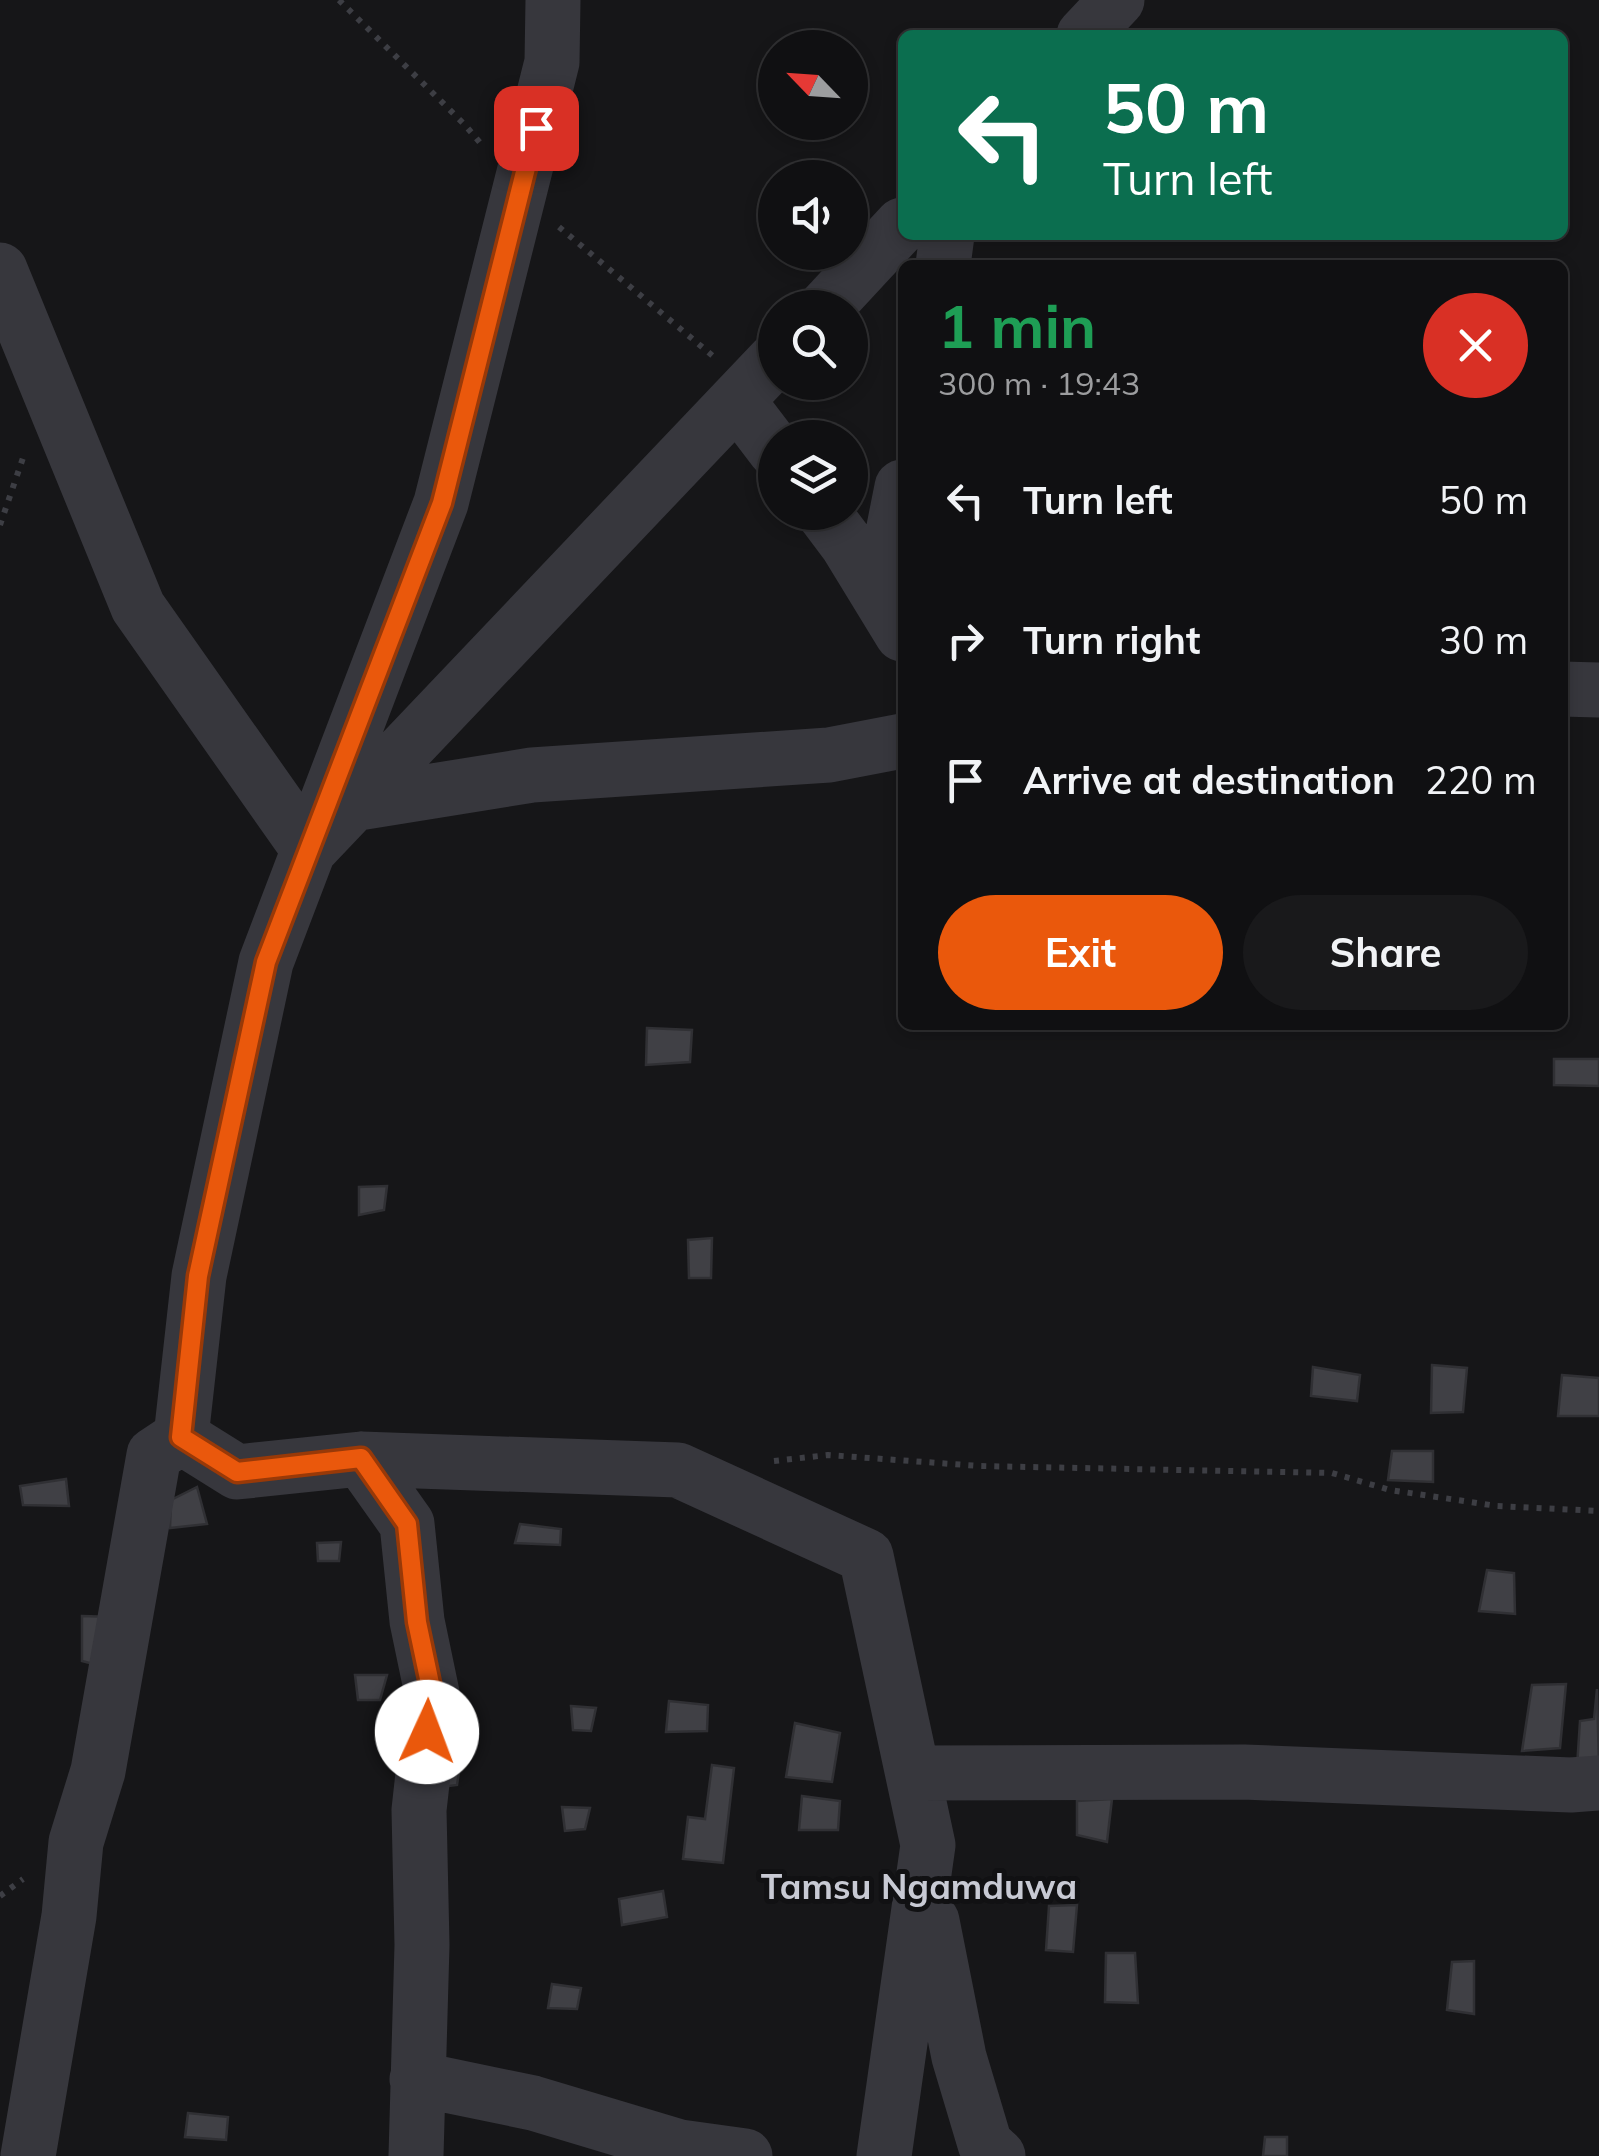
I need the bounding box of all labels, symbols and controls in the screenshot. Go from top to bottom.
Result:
north arrow [758,30,868,140]
map controls [758,30,868,530]
text: 50 m [1103,63,1269,151]
icon: left [938,70,1068,200]
pin [494,86,579,171]
icon: arrive [509,101,564,156]
text: Turn left [1103,150,1272,206]
button: sound [758,160,868,270]
text: 1 min [938,288,1096,363]
button: search [758,290,868,400]
button: close [1423,293,1528,398]
text: 300 m · 19:43 [938,363,1140,403]
button: layers [758,420,868,530]
icon: left [938,473,993,528]
text: Turn left [1023,476,1173,524]
text: 50 m [1439,476,1528,524]
icon: right [938,613,993,668]
text: Turn right [1023,616,1200,664]
text: 30 m [1439,616,1528,664]
icon: arrive [938,753,993,808]
text: Arrive at destination [1023,756,1395,804]
text: 220 m [1425,756,1537,804]
button: Exit [938,895,1223,1010]
button: Share [1243,895,1528,1010]
position arrow [375,1680,479,1784]
district label: Tamsu Ngamduwa [761,1864,1077,1908]

